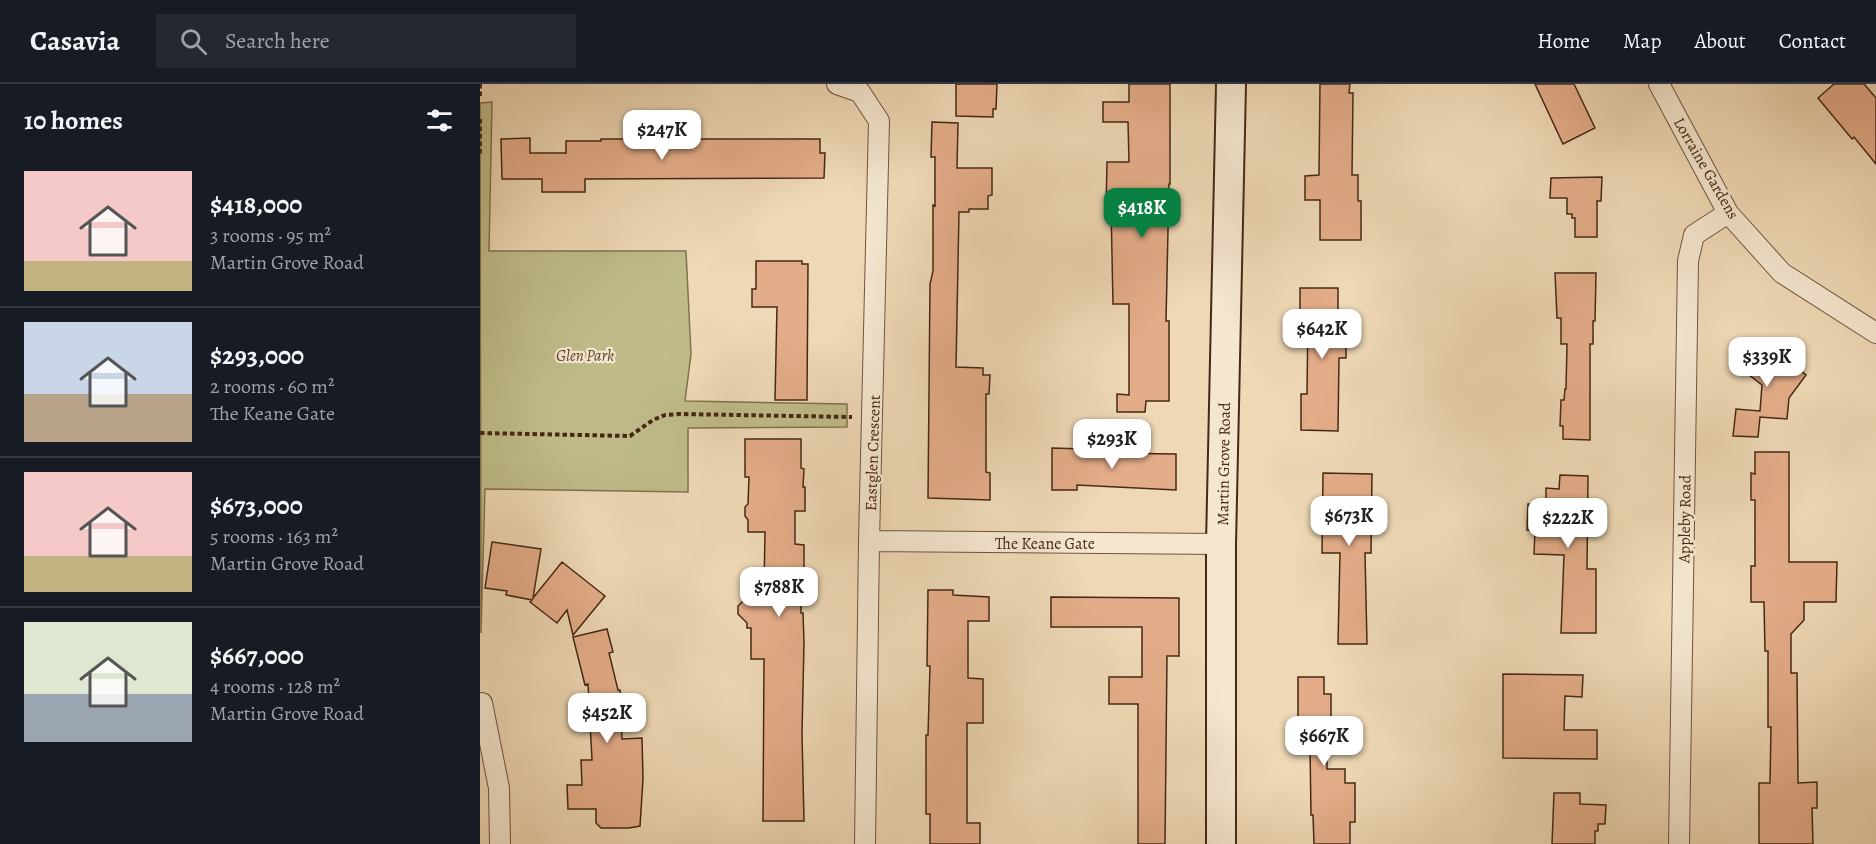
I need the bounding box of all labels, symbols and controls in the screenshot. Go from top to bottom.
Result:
search box [156,14,576,68]
text: Casavia [30,22,120,60]
icon: search [177,25,210,58]
text: Search here [225,26,330,56]
text: Home [1537,27,1590,55]
text: Map [1623,27,1661,55]
text: About [1694,27,1746,55]
text: Contact [1779,27,1846,55]
text: 10 homes [24,103,123,138]
icon: filters [423,104,456,137]
pin: $247K [620,110,704,161]
street label: Lorraine Gardens [1668,114,1744,223]
text: $247K [637,116,687,143]
text: $418,000 [210,187,302,222]
pin: $418K [1100,188,1184,239]
text: $418K [1118,194,1166,221]
icon: home [72,195,144,267]
text: 3 rooms · 95 m² [210,222,331,249]
text: Martin Grove Road [210,249,364,276]
pin: $642K [1280,309,1364,360]
text: $642K [1297,315,1347,342]
pin: $339K [1725,337,1809,388]
text: $293,000 [210,338,304,373]
text: $339K [1743,343,1791,370]
park label: Glen Park [556,345,614,367]
icon: home [72,346,144,418]
text: 2 rooms · 60 m² [210,373,334,400]
street label: Eastglen Crescent [860,395,886,512]
text: The Keane Gate [210,400,335,427]
street label: Martin Grove Road [1212,402,1236,526]
pin: $293K [1070,419,1154,470]
text: $293K [1087,425,1137,452]
street label: Appleby Road [1673,474,1697,564]
text: $673,000 [210,488,303,523]
icon: home [72,496,144,568]
pin: $673K [1307,496,1391,547]
pin: $222K [1526,498,1610,549]
text: $673K [1325,502,1373,529]
text: $222K [1542,504,1594,531]
text: 5 rooms · 163 m² [210,523,338,550]
street label: The Keane Gate [995,533,1095,555]
text: Martin Grove Road [210,550,364,577]
pin: $788K [737,567,821,618]
text: $788K [754,573,804,600]
text: $667,000 [210,638,304,673]
icon: home [72,646,144,718]
text: 4 rooms · 128 m² [210,673,340,700]
pin: $452K [565,693,649,744]
text: $452K [582,699,632,726]
text: Martin Grove Road [210,700,364,727]
pin: $667K [1282,716,1366,767]
text: $667K [1299,722,1349,749]

